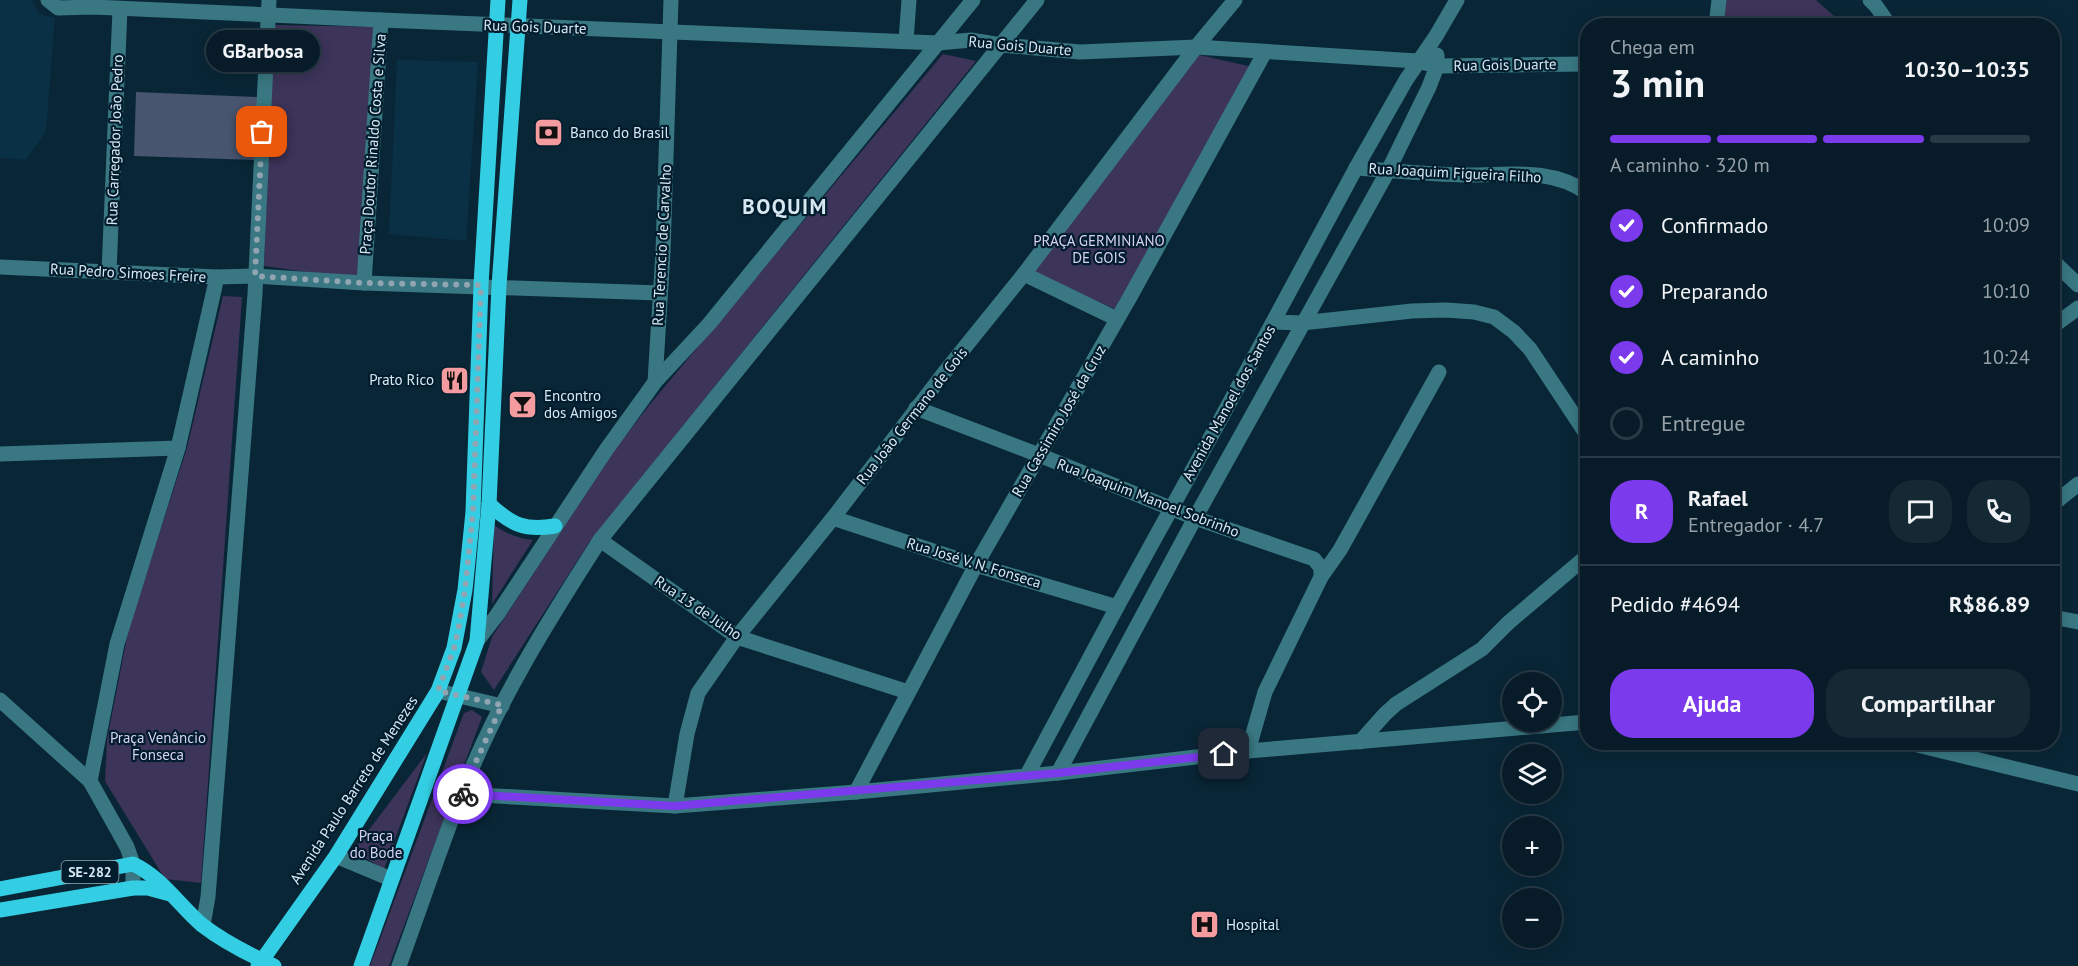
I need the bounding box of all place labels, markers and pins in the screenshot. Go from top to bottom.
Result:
callout: GBarbosa [205,30,319,72]
pin [236,106,287,157]
bank icon: Banco do Brasil [533,117,565,149]
place label: Banco do Brasil [570,123,670,142]
restaurant icon: Prato Rico [439,364,471,396]
place label: Prato Rico [369,370,434,389]
place label: Encontro dos Amigos [544,386,617,422]
bar icon: Encontro dos Amigos [507,389,539,421]
pin [1198,728,1249,779]
hospital icon: Hospital [1189,909,1221,941]
place label: Hospital [1226,915,1280,934]

